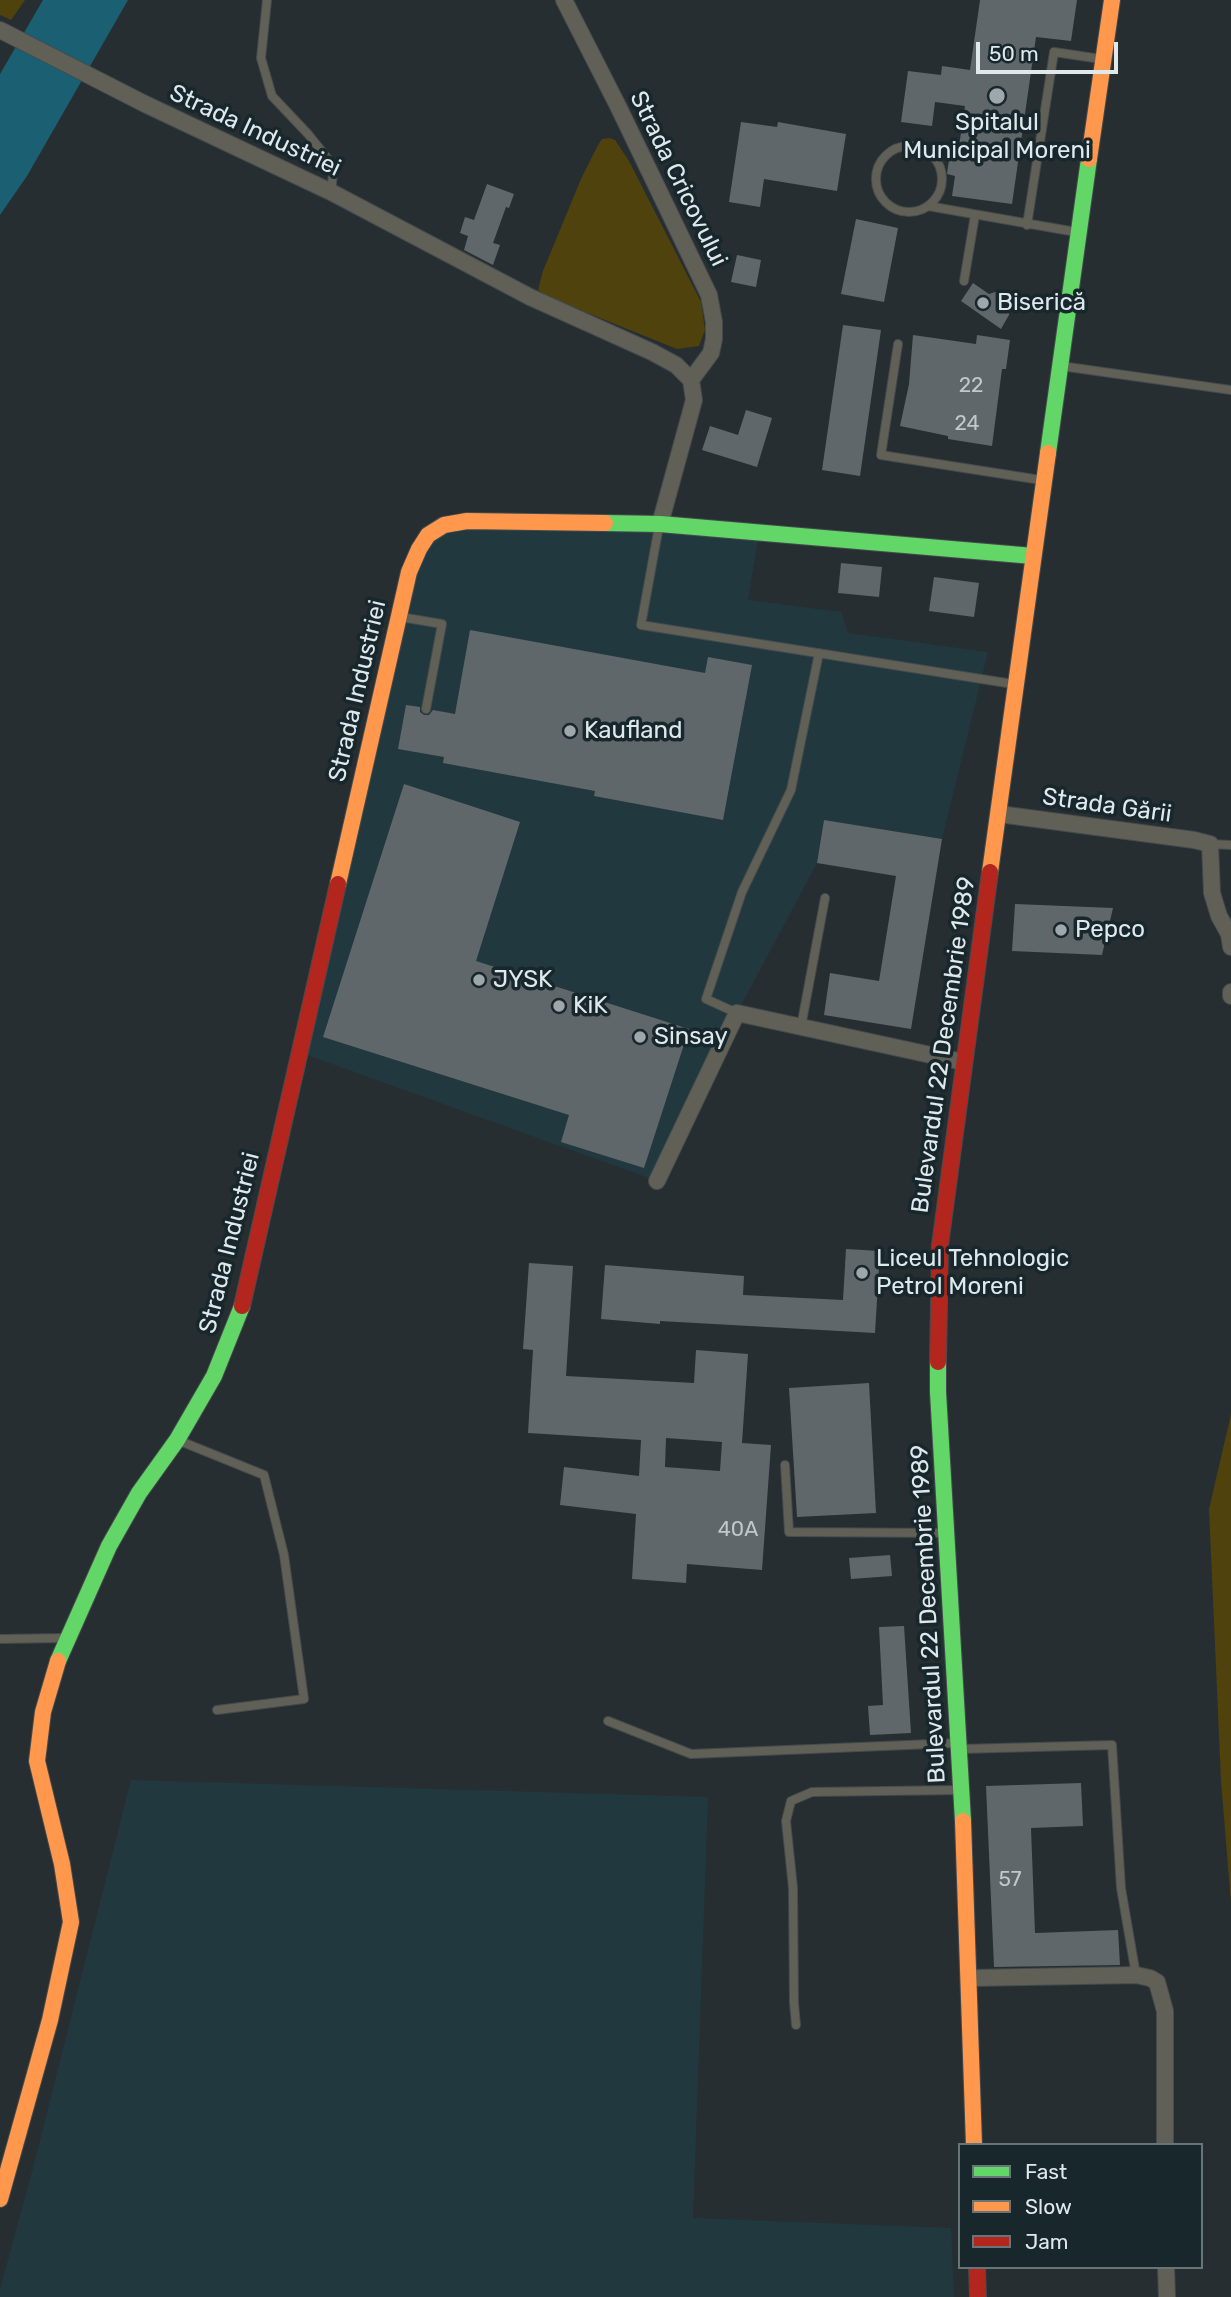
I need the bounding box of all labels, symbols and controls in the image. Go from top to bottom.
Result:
scale bar [979,28,1121,72]
text: 50 m [989,41,1039,66]
street label: Strada Industriei [165,79,345,183]
marker: Spitalul Municipal Moreni [987,86,1007,106]
street label: Strada Cricovului [623,87,733,271]
place label: Spitalul Municipal Moreni [903,109,1091,165]
place label: Biserică [997,289,1086,317]
marker: Biserică [975,295,991,311]
house number: 22 [959,373,983,399]
house number: 24 [954,411,980,437]
street label: Strada Industriei [323,597,393,785]
place label: Kaufland [584,717,682,745]
marker: Kaufland [562,723,578,739]
street label: Strada Gării [1041,783,1173,829]
street label: Bulevardul 22 Decembrie 1989 [906,875,982,1215]
place label: Pepco [1075,916,1145,944]
marker: Pepco [1053,922,1069,938]
place label: JYSK [493,966,553,994]
marker: JYSK [471,972,487,988]
place label: KiK [573,992,608,1020]
marker: KiK [551,998,567,1014]
place label: Sinsay [654,1023,728,1051]
marker: Sinsay [632,1029,648,1045]
street label: Strada Industriei [194,1150,266,1336]
place label: Liceul Tehnologic Petrol Moreni [876,1245,1069,1301]
marker: Liceul Tehnologic Petrol Moreni [854,1265,870,1281]
street label: Bulevardul 22 Decembrie 1989 [906,1444,952,1784]
house number: 40A [718,1517,758,1543]
house number: 57 [998,1867,1022,1893]
legend [958,2143,1203,2269]
text: Fast [1025,2159,1067,2184]
text: Slow [1025,2194,1072,2219]
text: Jam [1025,2229,1069,2254]

